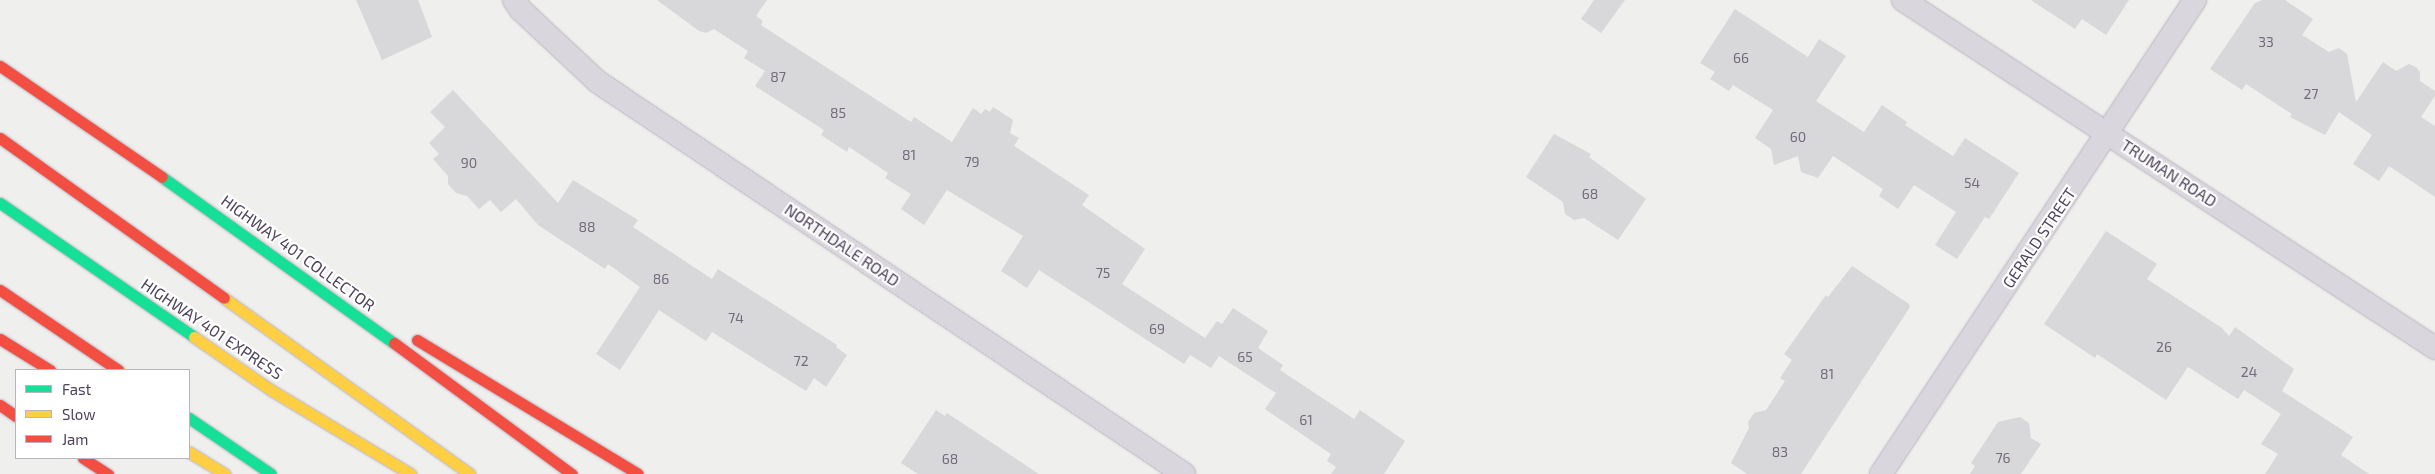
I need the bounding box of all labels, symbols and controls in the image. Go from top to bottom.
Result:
house number: 33 [2258,34,2274,50]
house number: 66 [1733,50,1749,66]
house number: 87 [770,69,786,85]
house number: 27 [2303,86,2319,102]
house number: 85 [830,105,846,121]
house number: 60 [1790,129,1806,145]
street label: TRUMAN ROAD [2118,135,2220,211]
house number: 81 [902,147,916,163]
house number: 79 [964,154,980,170]
house number: 90 [461,155,477,171]
house number: 54 [1964,175,1980,191]
street label: GERALD STREET [1998,184,2080,292]
house number: 68 [1582,186,1598,202]
street label: HIGHWAY 401 COLLECTOR [217,191,379,315]
street label: NORTHDALE ROAD [781,200,903,290]
house number: 88 [579,219,595,235]
house number: 75 [1096,265,1110,281]
house number: 86 [653,271,669,287]
street label: HIGHWAY 401 EXPRESS [138,274,286,384]
house number: 74 [728,310,744,326]
house number: 69 [1149,321,1165,337]
house number: 26 [2156,339,2172,355]
house number: 65 [1237,349,1253,365]
house number: 72 [793,353,809,369]
house number: 24 [2241,364,2257,380]
house number: 81 [1820,366,1834,382]
legend [15,369,190,459]
text: Fast [62,380,91,398]
text: Slow [62,405,96,423]
house number: 61 [1299,412,1313,428]
text: Jam [62,430,88,448]
house number: 83 [1772,444,1788,460]
house number: 76 [1995,450,2011,466]
house number: 68 [942,451,958,467]

